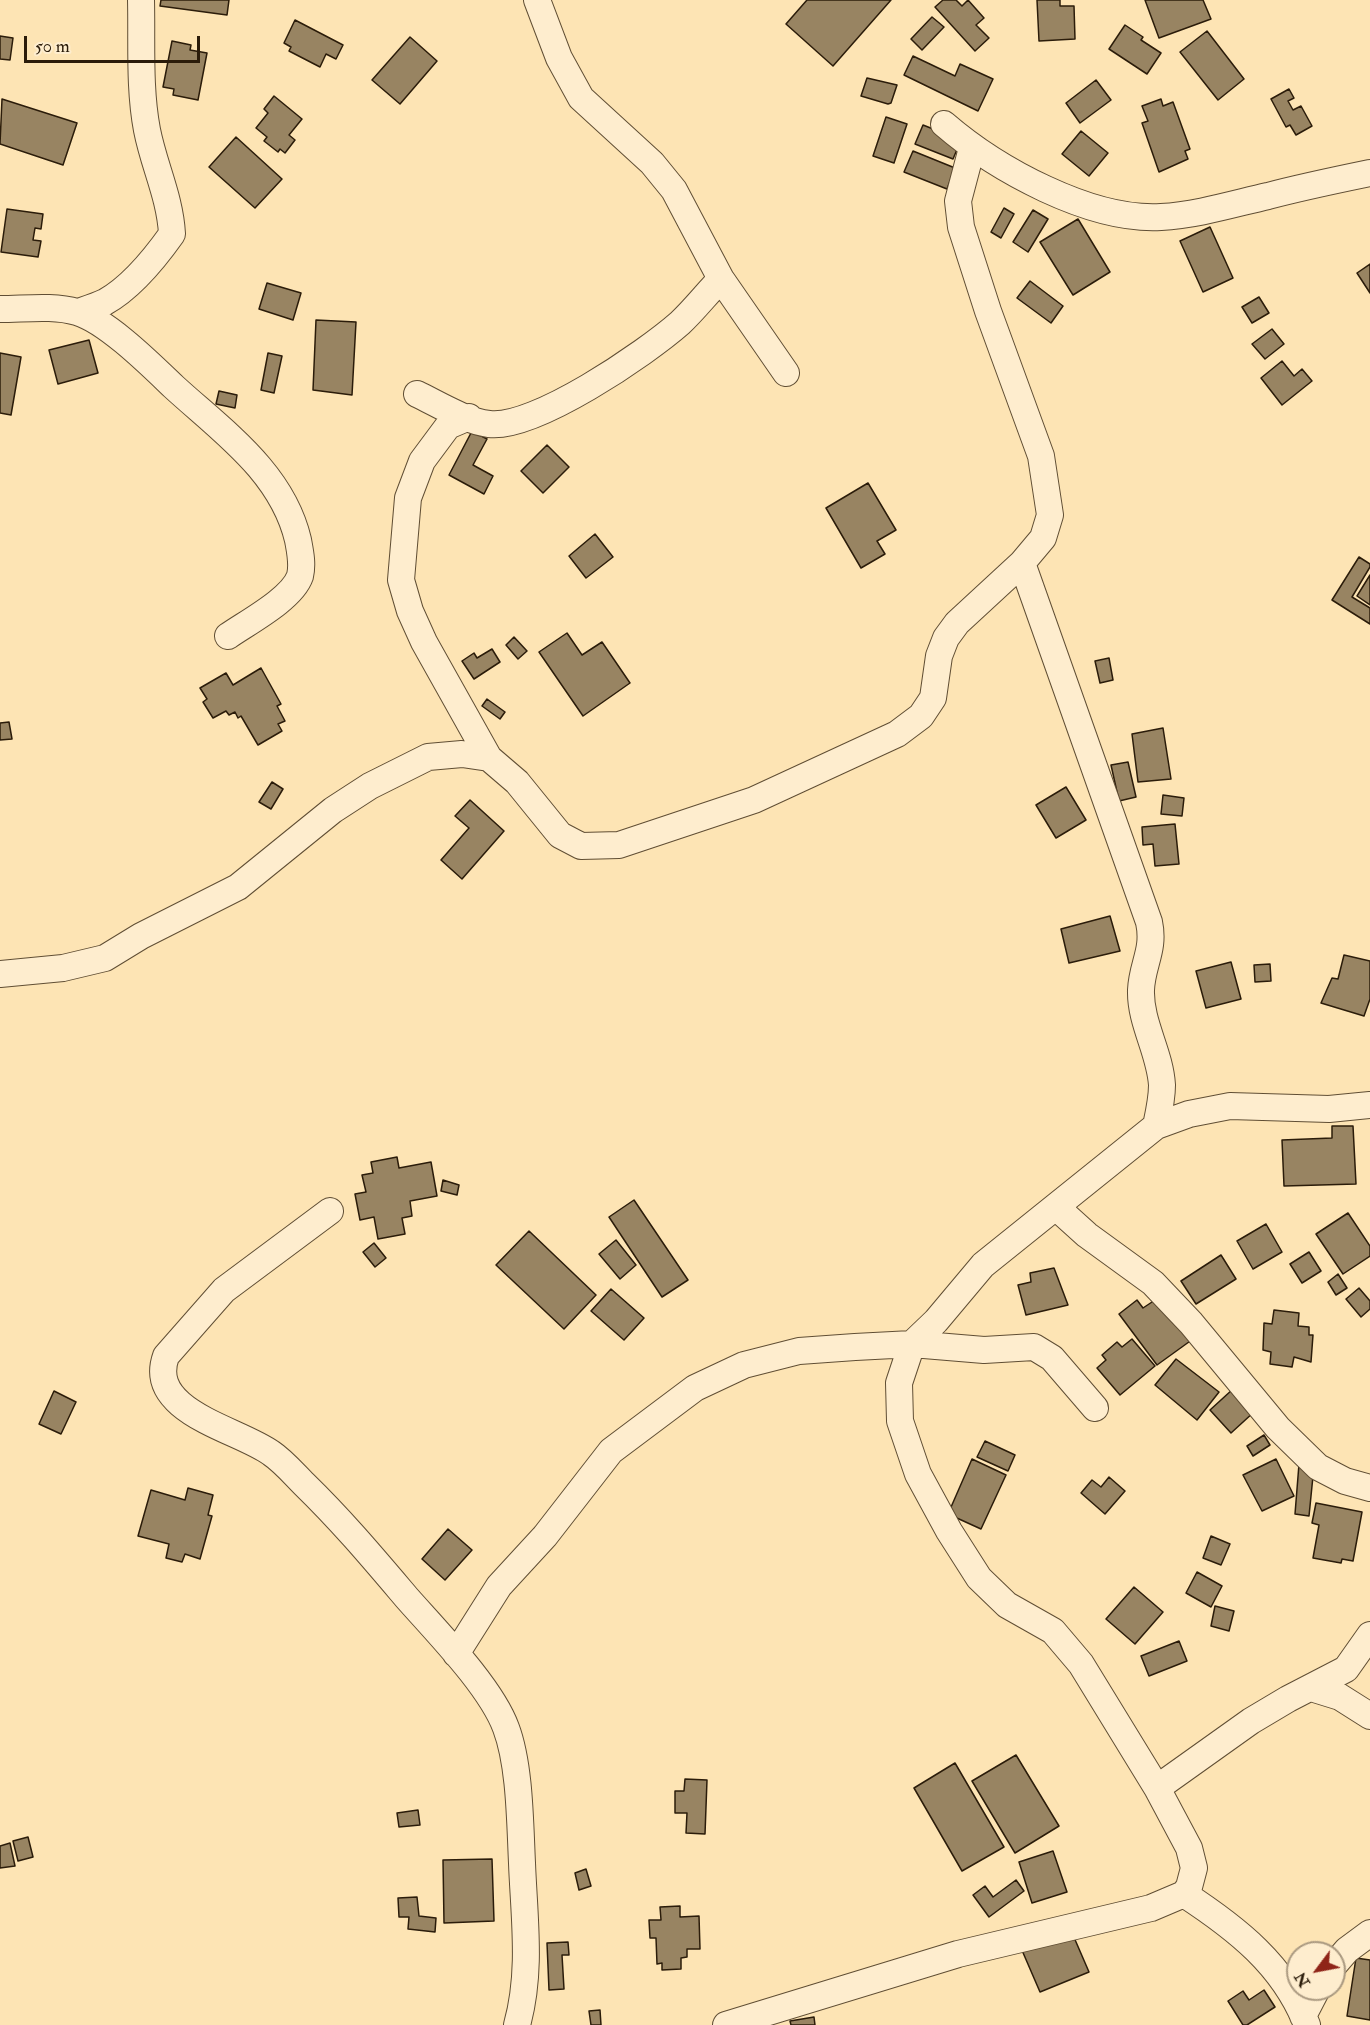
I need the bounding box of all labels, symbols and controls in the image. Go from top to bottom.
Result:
scale bar [27,24,202,62]
text: 50 m [35,35,70,58]
north arrow [1286,1941,1346,2001]
text: N [1290,1968,1315,1991]

